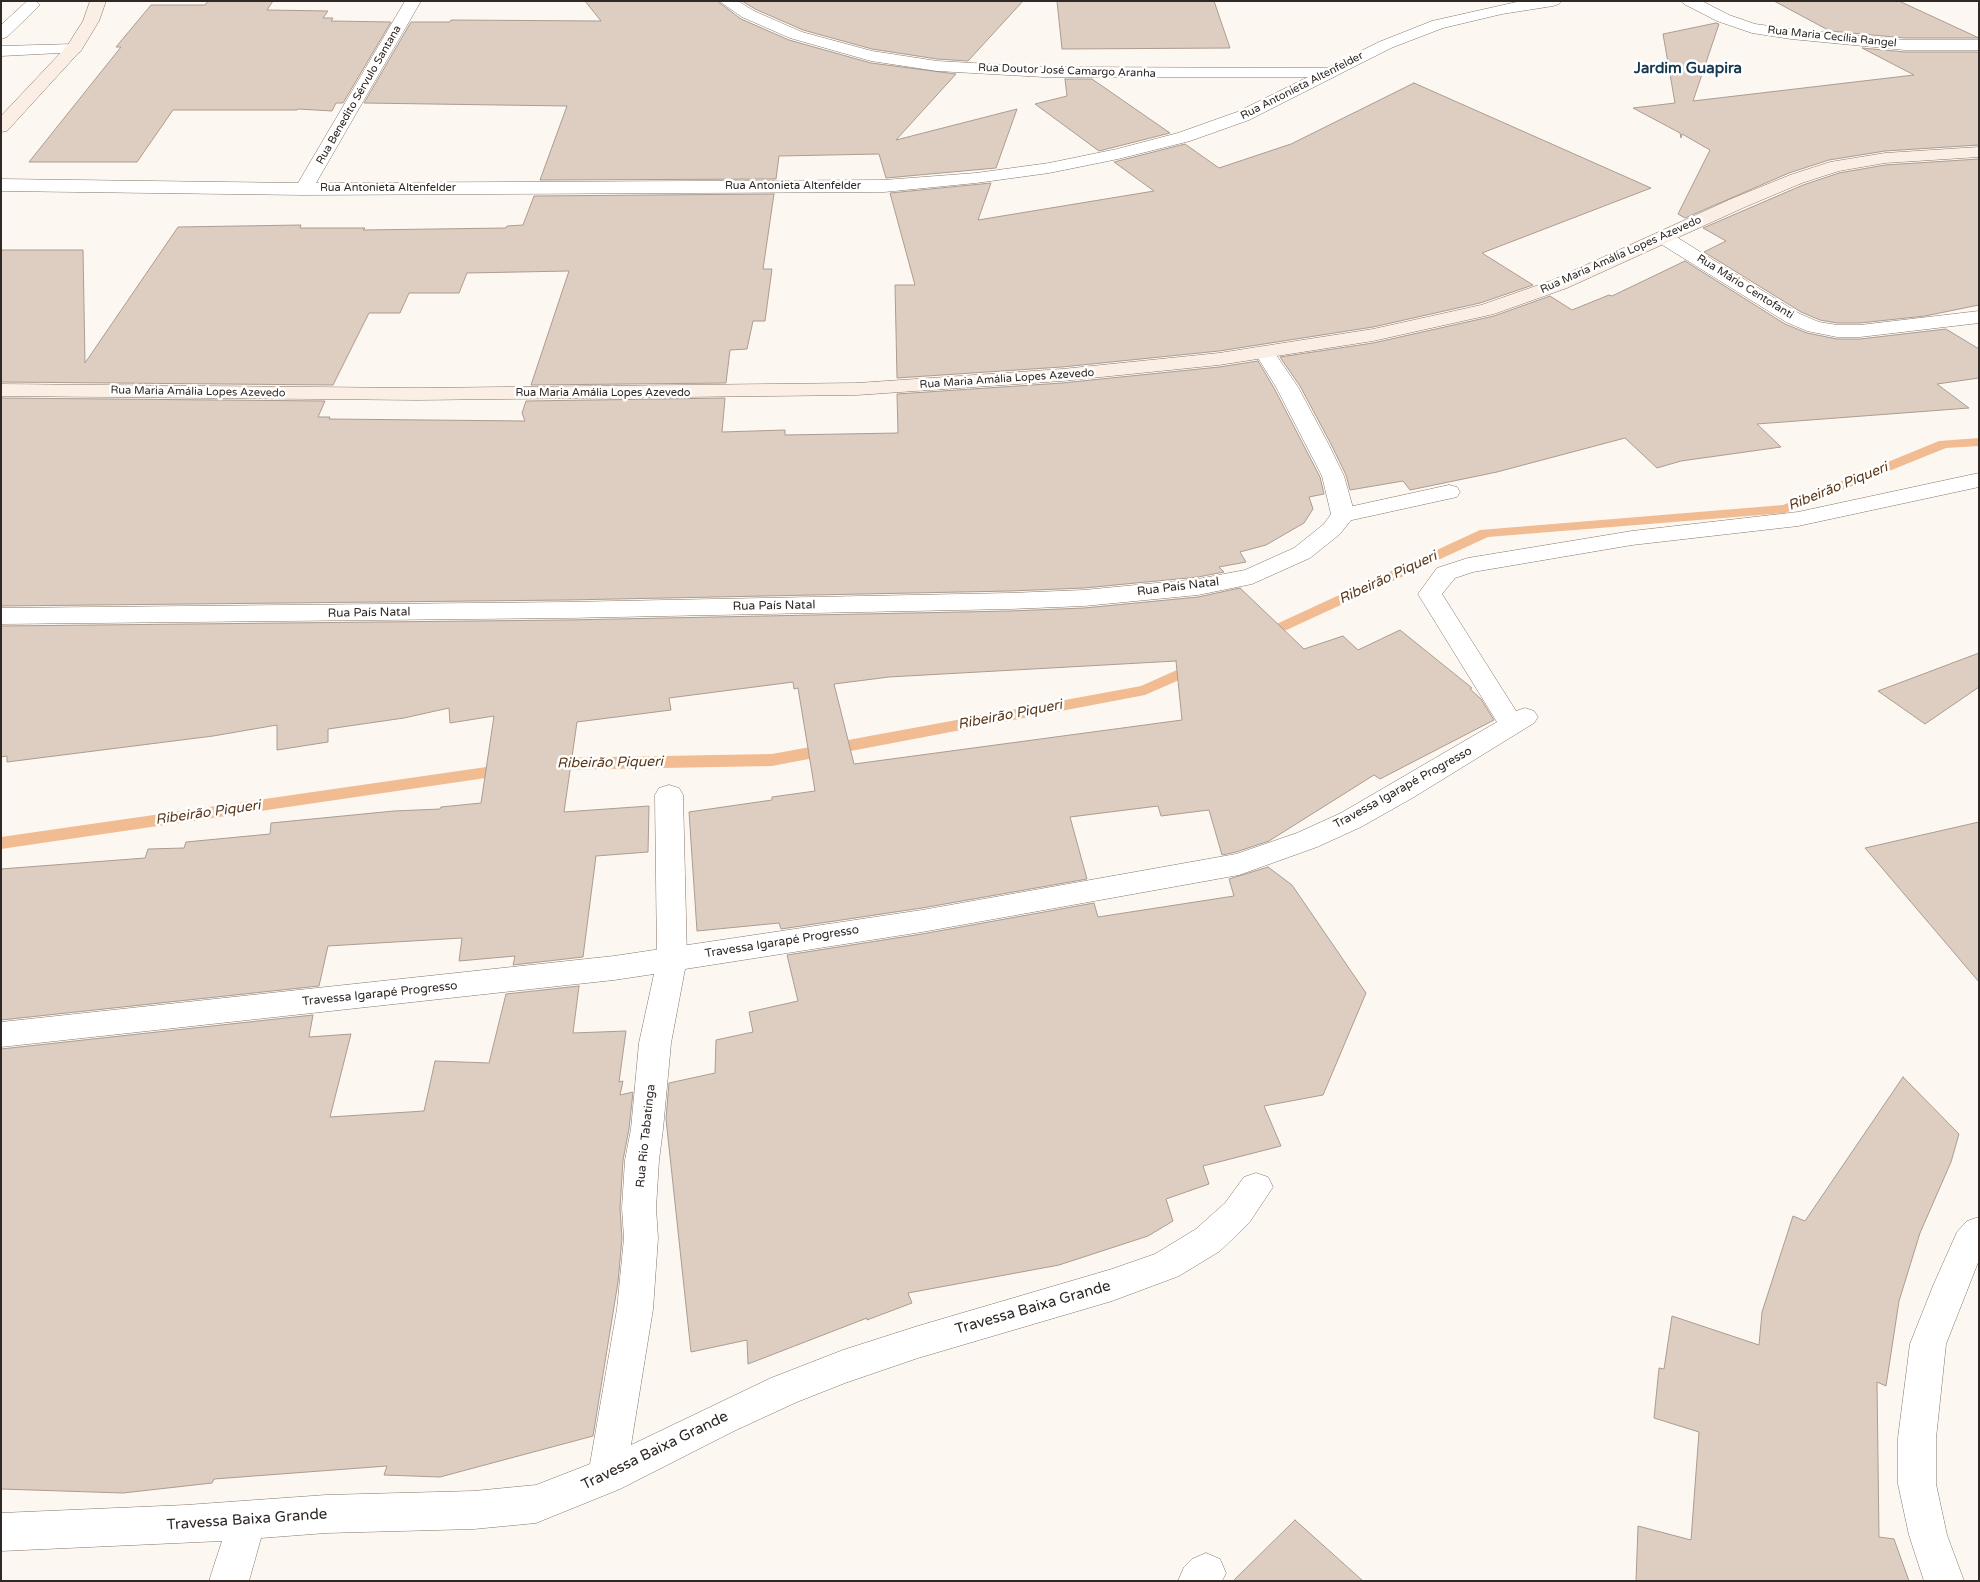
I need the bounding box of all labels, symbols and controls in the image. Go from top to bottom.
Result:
street label: Rua Benedito Sérvulo Santana [314,23,404,167]
street label: Rua Maria Cecília Rangel [1767,24,1897,50]
street label: Rua Antonieta Altenfelder [1238,49,1366,123]
district label: Jardim Guapira [1634,60,1742,78]
street label: Rua Doutor José Camargo Aranha [978,61,1156,81]
street label: Rua Antonieta Altenfelder [725,179,861,193]
street label: Rua Antonieta Altenfelder [320,181,456,195]
street label: Rua Maria Amália Lopes Azevedo [1538,213,1704,297]
street label: Rua Mário Centofanti [1694,252,1796,322]
street label: Rua Maria Amália Lopes Azevedo [919,366,1095,392]
street label: Rua Maria Amália Lopes Azevedo [110,384,286,400]
street label: Rua Maria Amália Lopes Azevedo [515,386,691,400]
water label: Ribeirão Piqueri [1786,459,1890,515]
water label: Ribeirão Piqueri [1336,548,1440,608]
street label: Rua País Natal [1136,575,1220,599]
street label: Rua País Natal [733,598,815,614]
street label: Rua País Natal [328,605,410,621]
water label: Ribeirão Piqueri [956,697,1064,733]
street label: Travessa Igarapé Progresso [1331,744,1475,832]
water label: Ribeirão Piqueri [557,754,663,772]
water label: Ribeirão Piqueri [154,797,262,829]
street label: Travessa Igarapé Progresso [704,923,860,961]
street label: Travessa Igarapé Progresso [302,979,458,1009]
street label: Rua Rio Tabatinga [633,1083,659,1189]
street label: Travessa Baixa Grande [953,1277,1113,1339]
street label: Travessa Baixa Grande [579,1408,731,1494]
street label: Travessa Baixa Grande [166,1505,328,1535]

